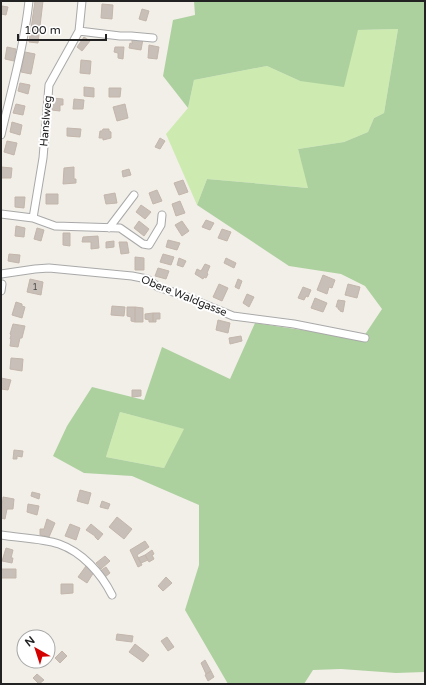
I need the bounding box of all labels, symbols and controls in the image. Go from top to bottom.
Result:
scale bar [18,16,106,42]
text: 100 m [24,23,61,37]
street label: Hanslweg [37,95,55,147]
street label: Obere Waldgasse [139,273,229,319]
house number: 1 [32,282,38,293]
north arrow [16,629,56,669]
text: N [22,634,38,649]

